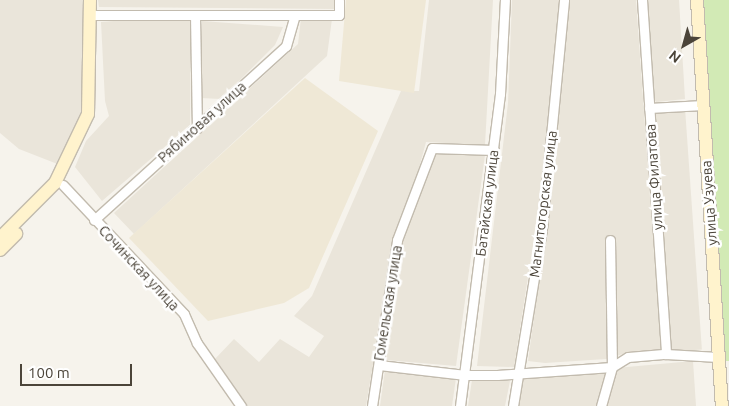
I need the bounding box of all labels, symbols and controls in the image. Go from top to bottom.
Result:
north arrow [659,20,709,70]
text: N [666,47,684,66]
street label: Рябиновая улица [154,78,250,166]
street label: улица Филатова [642,123,666,231]
street label: Магнитогорская улица [526,130,560,278]
street label: Батайская улица [472,149,502,257]
street label: улица Узуева [698,160,720,246]
street label: Сочинская улица [95,222,183,314]
street label: Гомельская улица [371,244,405,362]
scale bar [22,354,135,386]
text: 100 m [28,364,70,381]

